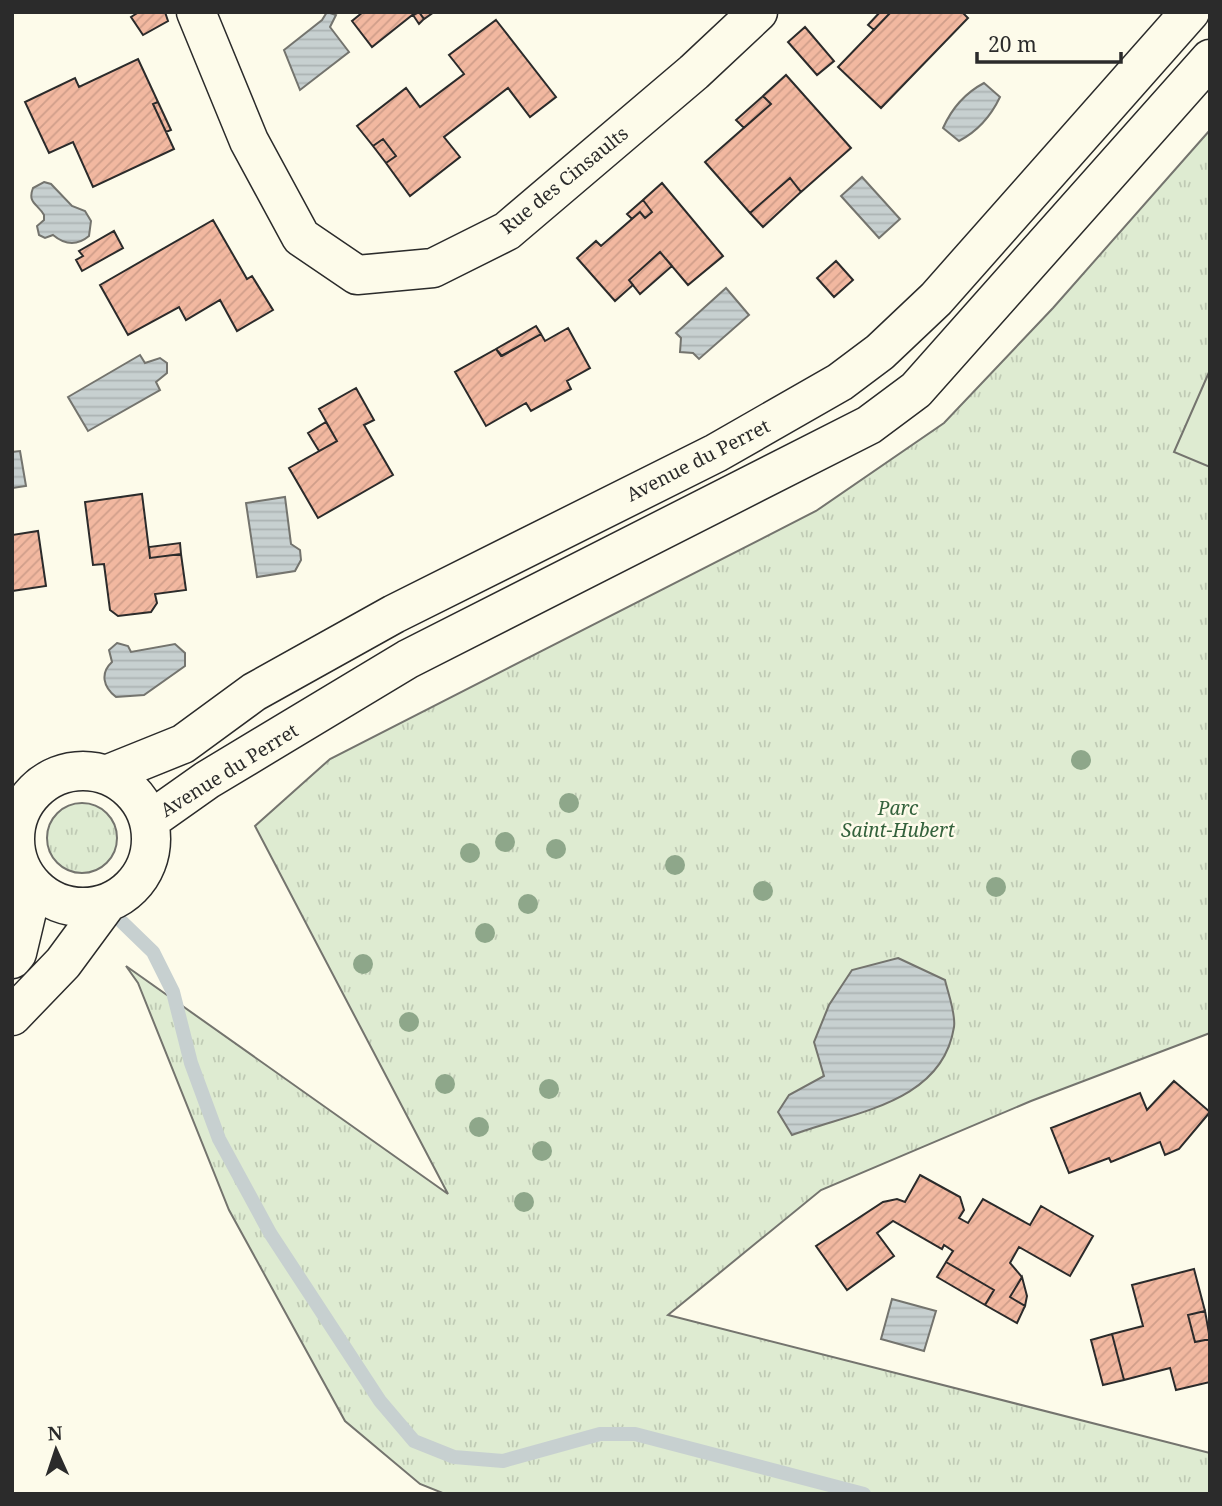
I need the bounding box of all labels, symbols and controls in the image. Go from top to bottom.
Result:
scale bar [977,21,1120,65]
text: 20 m [988,30,1037,58]
street label: Rue des Cinsaults [495,120,633,240]
street label: Avenue du Perret [622,412,775,507]
street label: Avenue du Perret [155,717,303,823]
park label: Parc Saint-Hubert [841,795,956,843]
north arrow [21,1415,91,1485]
text: N [47,1420,63,1446]

